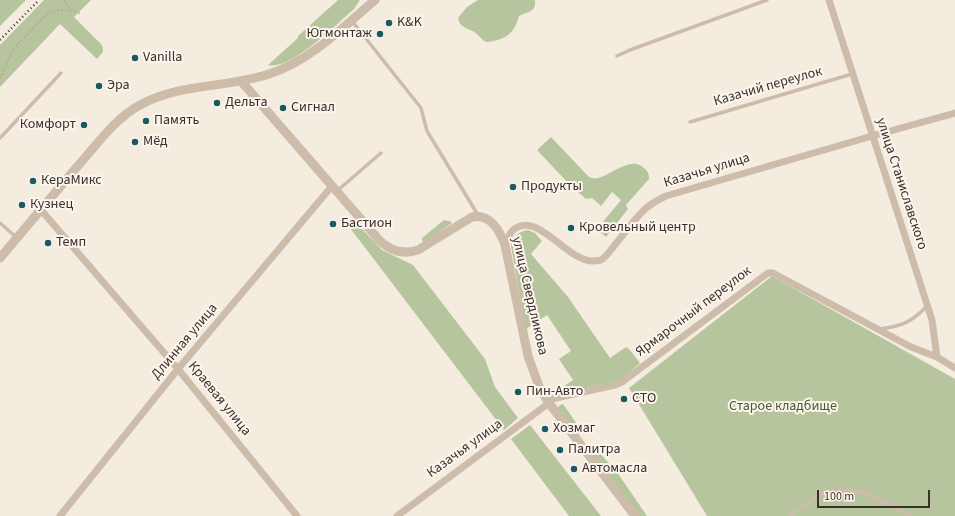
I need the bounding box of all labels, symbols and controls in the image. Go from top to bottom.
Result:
place label: K&K [397,15,422,31]
marker: K&K [384,18,394,28]
place label: Югмонтаж [306,26,372,42]
marker: Югмонтаж [375,29,385,39]
place label: Vanilla [143,50,182,66]
marker: Vanilla [130,53,140,63]
street label: Казачий переулок [712,63,824,111]
place label: Эра [107,78,130,94]
marker: Эра [94,81,104,91]
place label: Дельта [225,95,267,111]
marker: Дельта [212,98,222,108]
place label: Сигнал [291,100,335,116]
marker: Сигнал [278,103,288,113]
place label: Память [154,113,199,129]
marker: Память [141,116,151,126]
street label: улица Станиславского [872,116,930,252]
place label: Комфорт [20,117,76,133]
marker: Комфорт [79,120,89,130]
place label: Мёд [143,134,168,150]
marker: Мёд [130,137,140,147]
street label: Казачья улица [662,150,752,192]
place label: КераМикс [41,173,102,189]
marker: КераМикс [28,176,38,186]
place label: Продукты [521,179,582,195]
marker: Продукты [508,182,518,192]
place label: Кузнец [30,197,73,213]
marker: Кузнец [17,200,27,210]
place label: Бастион [341,216,392,232]
marker: Бастион [328,219,338,229]
place label: Кровельный центр [579,220,696,236]
marker: Кровельный центр [566,223,576,233]
place label: Темп [56,235,86,251]
street label: улица Свердликова [507,235,551,357]
marker: Темп [43,238,53,248]
street label: Ярмарочный переулок [633,263,755,361]
street label: Длинная улица [148,300,222,384]
street label: Краевая улица [184,359,254,439]
place label: Пин-Авто [526,384,583,400]
marker: Пин-Авто [513,387,523,397]
place label: СТО [632,391,656,407]
marker: СТО [619,394,629,404]
park label: Старое кладбище [729,399,837,415]
street label: Казачья улица [424,416,506,482]
place label: Хозмаг [553,421,595,437]
marker: Хозмаг [540,424,550,434]
place label: Палитра [568,442,621,458]
marker: Палитра [555,445,565,455]
place label: Автомасла [582,461,647,477]
marker: Автомасла [569,464,579,474]
scale bar [819,482,932,508]
text: 100 m [824,488,854,505]

